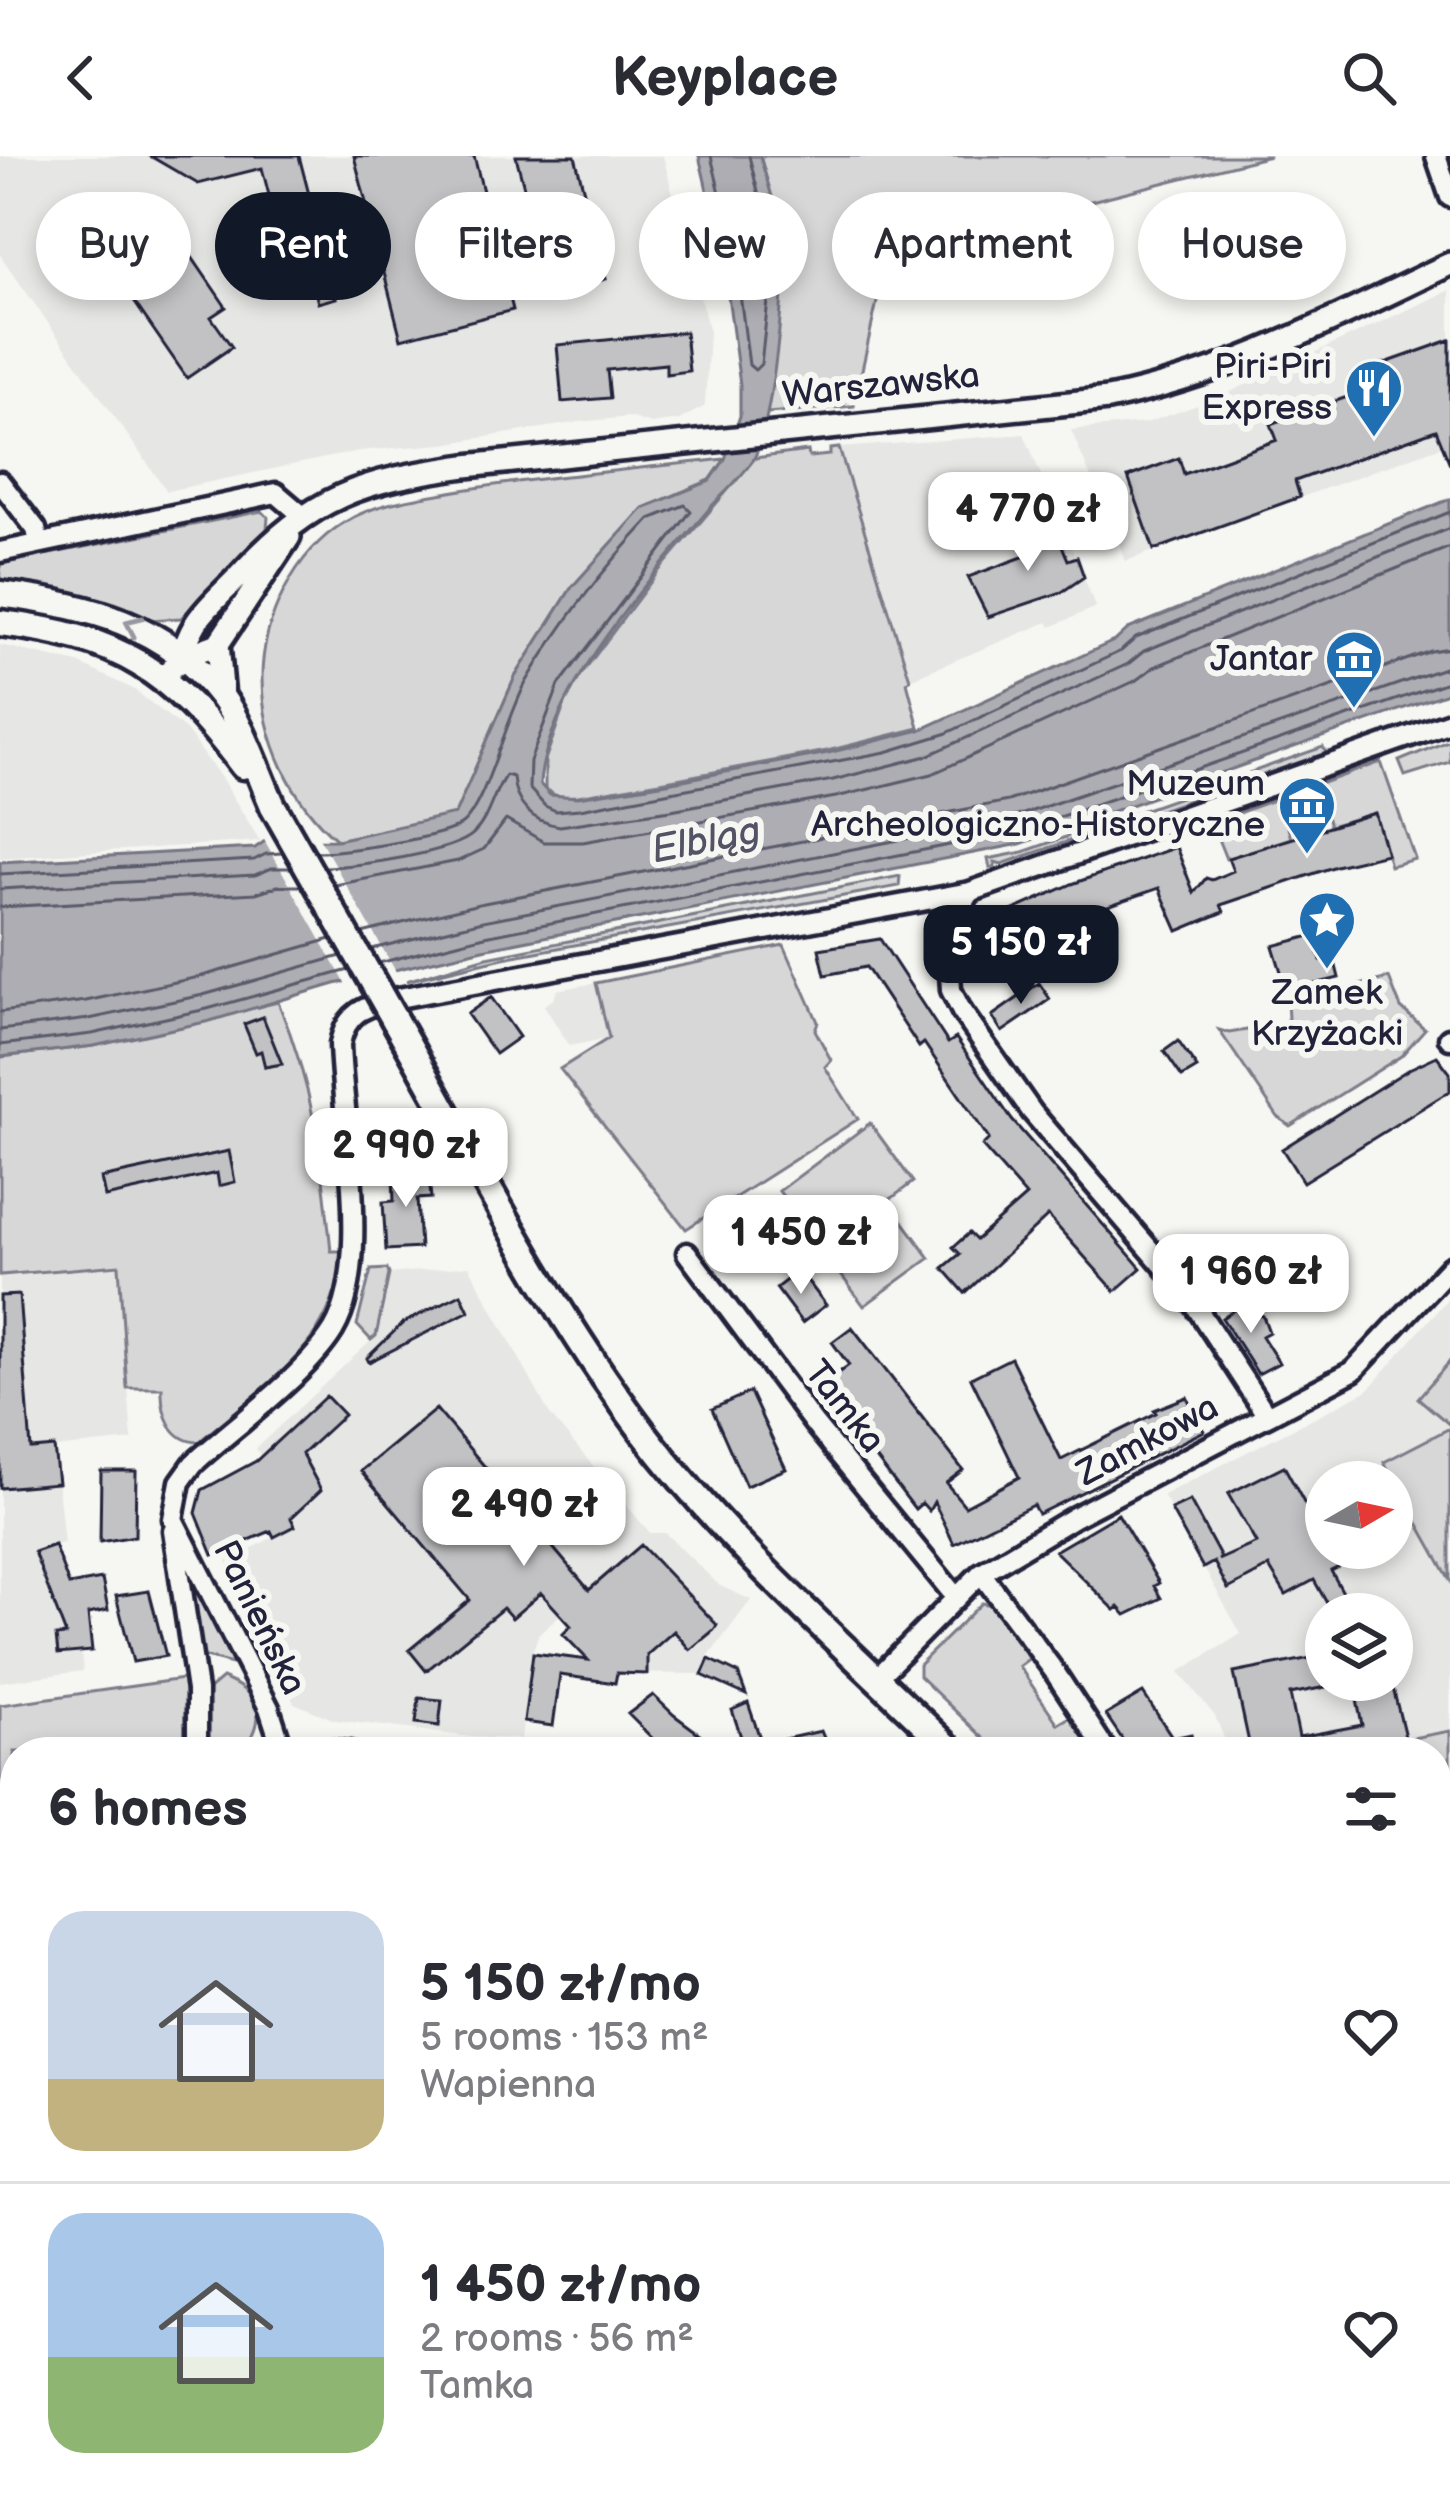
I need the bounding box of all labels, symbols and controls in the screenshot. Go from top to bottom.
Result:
icon: back [48,45,114,111]
icon: search [1336,45,1402,111]
text: Keyplace [612,46,838,111]
chip: Buy [36,192,191,300]
chip: Rent [215,192,391,300]
chip: Filters [415,192,615,300]
chip: New [639,192,808,300]
chip: Apartment [832,192,1114,300]
chip: House [1138,192,1346,300]
place label: Piri-Piri Express [1201,346,1332,430]
street label: Warszawska [780,354,982,418]
restaurant icon: Piri-Piri Express [1343,357,1405,439]
pin: 4 770 zł [904,472,1152,574]
text: 4 770 zł [955,487,1101,534]
one-way arrow [124,615,145,639]
museum icon: Jantar [1323,628,1385,710]
place label: Jantar [1210,638,1313,681]
place label: Muzeum Archeologiczno-Historyczne [811,763,1265,847]
museum icon: Muzeum Archeologiczno-Historyczne [1276,774,1338,856]
water label: Elbląg [648,807,764,875]
place icon: Zamek Krzyżacki [1296,889,1358,971]
pin: 5 150 zł [897,905,1145,1007]
text: 5 150 zł [951,920,1091,967]
place label: Zamek Krzyżacki [1251,972,1403,1056]
pin: 2 990 zł [282,1108,530,1210]
text: 2 990 zł [332,1123,480,1170]
pin: 1 450 zł [677,1195,925,1297]
text: 1 450 zł [730,1210,872,1257]
pin: 1 960 zł [1127,1234,1375,1336]
text: 1 960 zł [1180,1249,1322,1296]
street label: Tamka [795,1352,893,1462]
street label: Zamkowa [1069,1386,1226,1497]
north arrow [1305,1461,1413,1569]
map controls [1305,1461,1413,1701]
pin: 2 490 zł [400,1467,648,1569]
text: 2 490 zł [450,1482,598,1529]
street label: Panieńska [203,1534,315,1702]
button: layers [1305,1593,1413,1701]
icon: filters [1338,1776,1404,1842]
text: 6 homes [48,1779,248,1840]
text: 5 150 zł/mo [420,1954,701,2015]
icon: home [144,1959,288,2103]
icon: heart [1338,1998,1404,2064]
text: 5 rooms · 153 m² [420,2015,709,2062]
text: Wapienna [420,2062,596,2109]
text: 1 450 zł/mo [420,2255,701,2316]
icon: home [144,2261,288,2405]
icon: heart [1338,2300,1404,2366]
text: 2 rooms · 56 m² [420,2316,694,2363]
text: Tamka [420,2363,534,2410]

